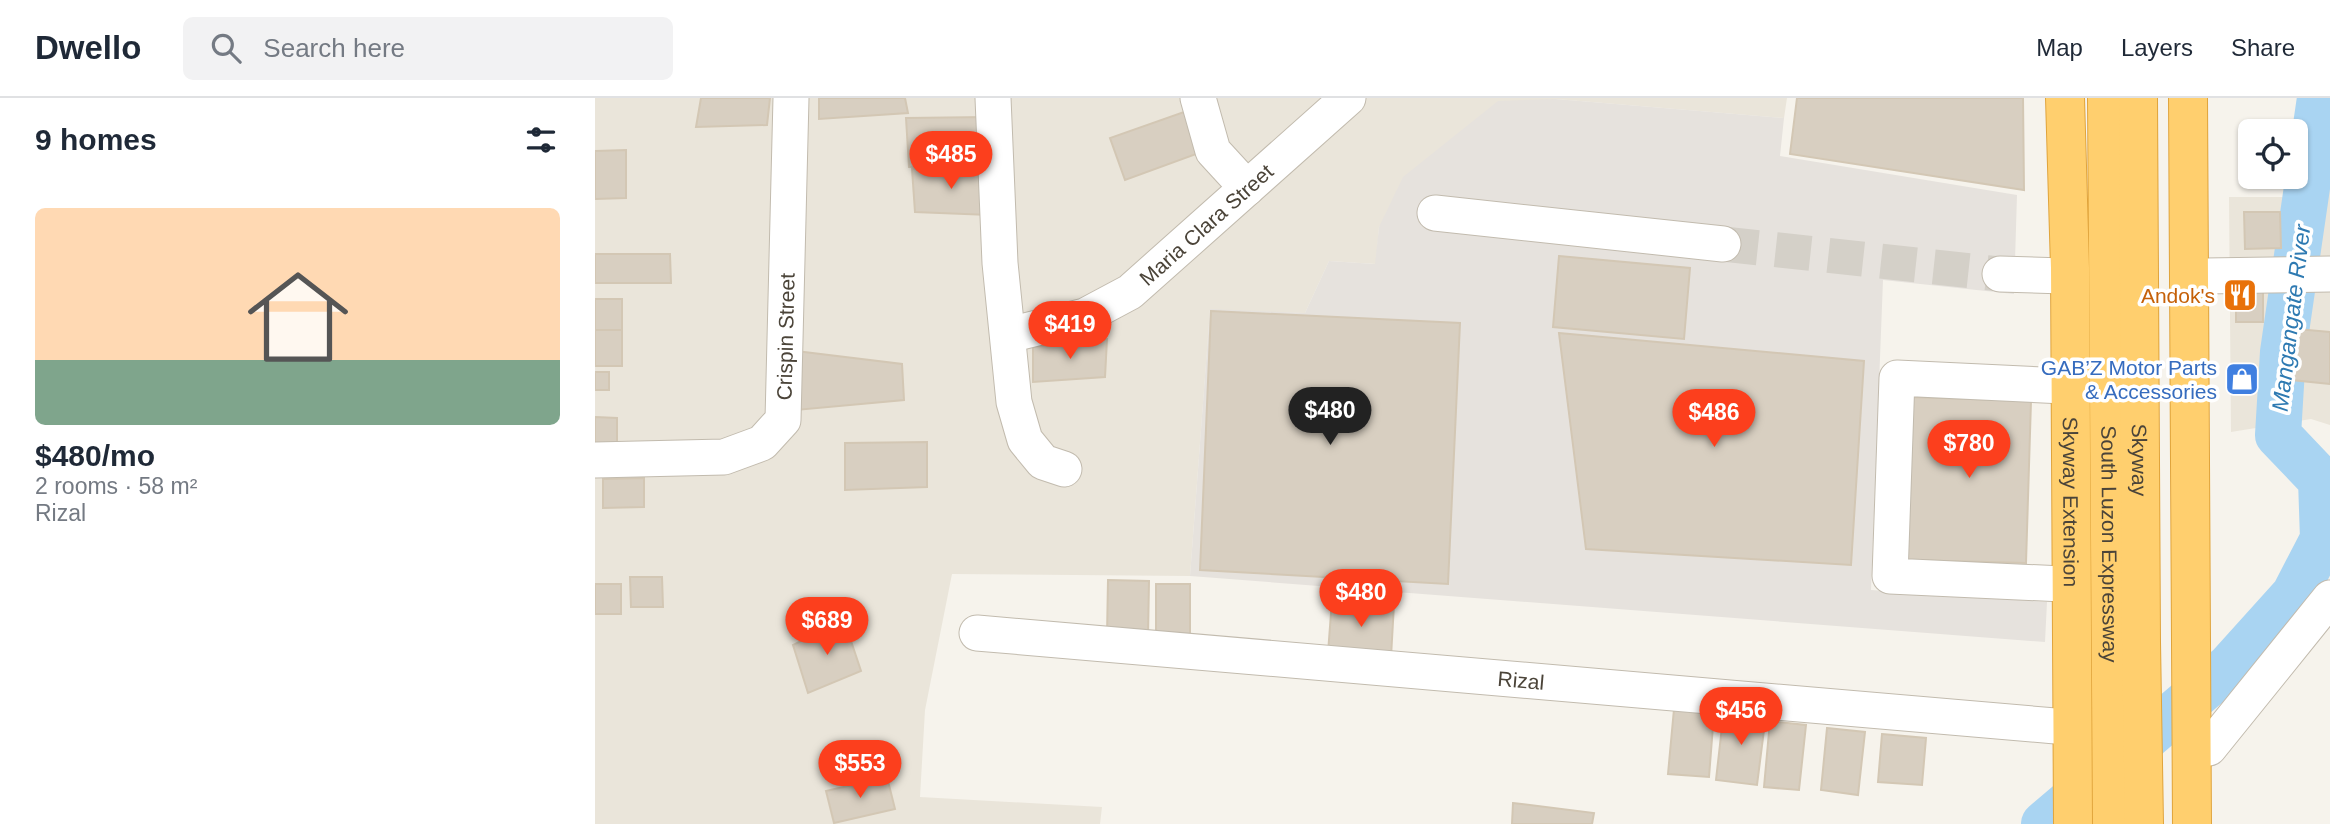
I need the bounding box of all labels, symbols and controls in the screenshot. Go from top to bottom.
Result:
search box [183,17,673,80]
text: Dwello [35,29,141,66]
icon: search [207,29,245,67]
text: Search here [263,33,405,63]
text: Map [2036,34,2083,61]
text: Layers [2121,34,2193,61]
text: Share [2231,34,2295,61]
map controls [2238,119,2308,189]
button: locate [2238,119,2308,189]
icon: filters [522,121,560,159]
text: 9 homes [35,123,157,156]
pin: $485 [910,132,992,191]
text: $485 [925,141,977,167]
street label: Maria Clara Street [1135,159,1277,290]
water label: Mangangate River [2267,222,2316,413]
icon: home [235,254,361,380]
street label: Crispin Street [772,273,798,401]
restaurant icon: Andok's [2221,276,2259,314]
place label: Andok's [2141,284,2215,307]
pin: $419 [1029,302,1111,361]
text: $419 [1044,311,1096,337]
place label: GAB’Z Motor Parts & Accessories [2041,356,2217,403]
shop icon: GAB’Z Motor Parts & Accessories [2223,360,2261,398]
pin: $480 [1289,388,1371,447]
pin: $486 [1673,390,1755,449]
text: $480 [1304,397,1356,423]
text: $486 [1688,399,1740,425]
street label: Skyway Extension [2059,417,2083,587]
pin: $780 [1928,420,2010,480]
street label: Skyway [2128,424,2152,497]
street label: South Luzon Expressway [2098,425,2122,663]
text: $780 [1943,430,1995,456]
text: $480/mo [35,439,155,472]
text: 2 rooms · 58 m² [35,473,197,499]
text: Rizal [35,500,86,526]
pin: $480 [1320,570,1402,629]
text: $480 [1335,579,1387,605]
pin: $689 [786,598,868,657]
text: $689 [801,607,853,633]
street label: Rizal [1497,666,1545,693]
pin: $456 [1700,688,1782,747]
text: $456 [1715,697,1767,723]
pin: $553 [819,740,901,800]
text: $553 [834,750,886,776]

